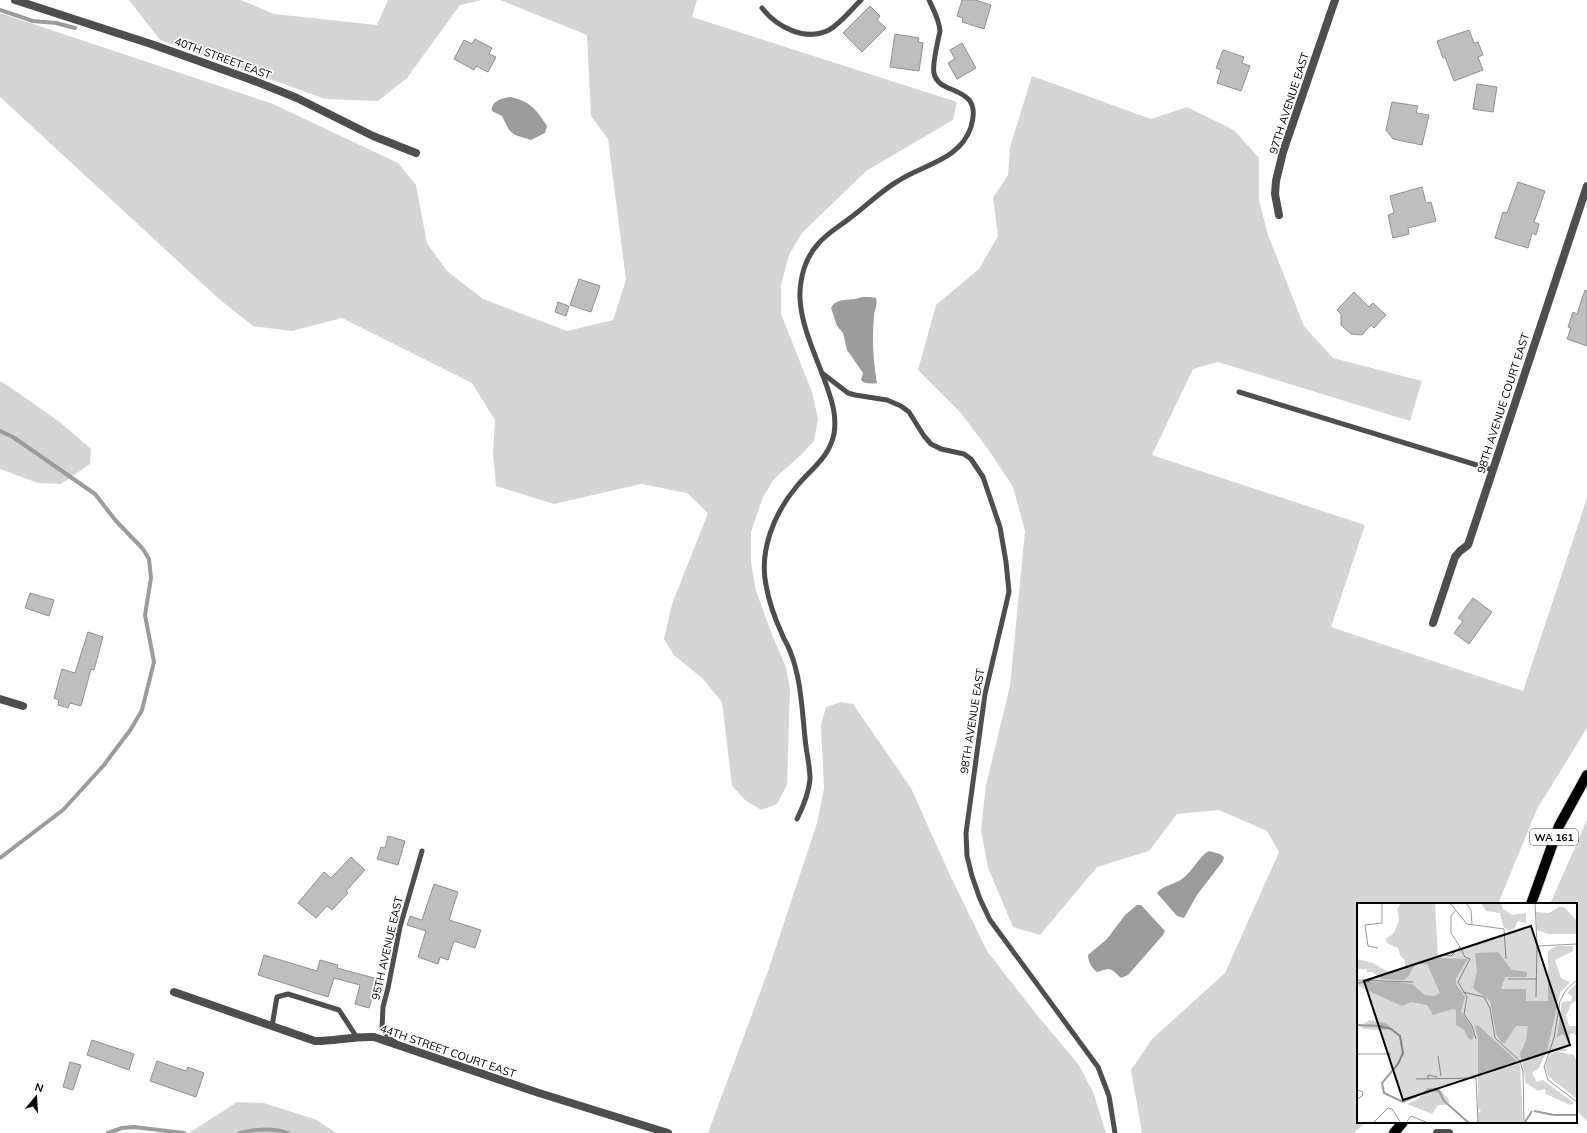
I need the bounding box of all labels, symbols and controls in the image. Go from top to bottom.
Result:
street label: 40TH STREET EAST [173,34,274,82]
street label: 97TH AVENUE EAST [1266,50,1312,156]
street label: 98TH AVENUE COURT EAST [1474,331,1532,475]
street label: 98TH AVENUE EAST [957,667,987,774]
road number: WA 161 [1530,829,1578,845]
street label: 95TH AVENUE EAST [368,894,406,1001]
inset map [1357,903,1577,1123]
street label: 44TH STREET COURT EAST [378,1021,518,1081]
north arrow [16,1077,56,1117]
text: N [33,1080,45,1095]

